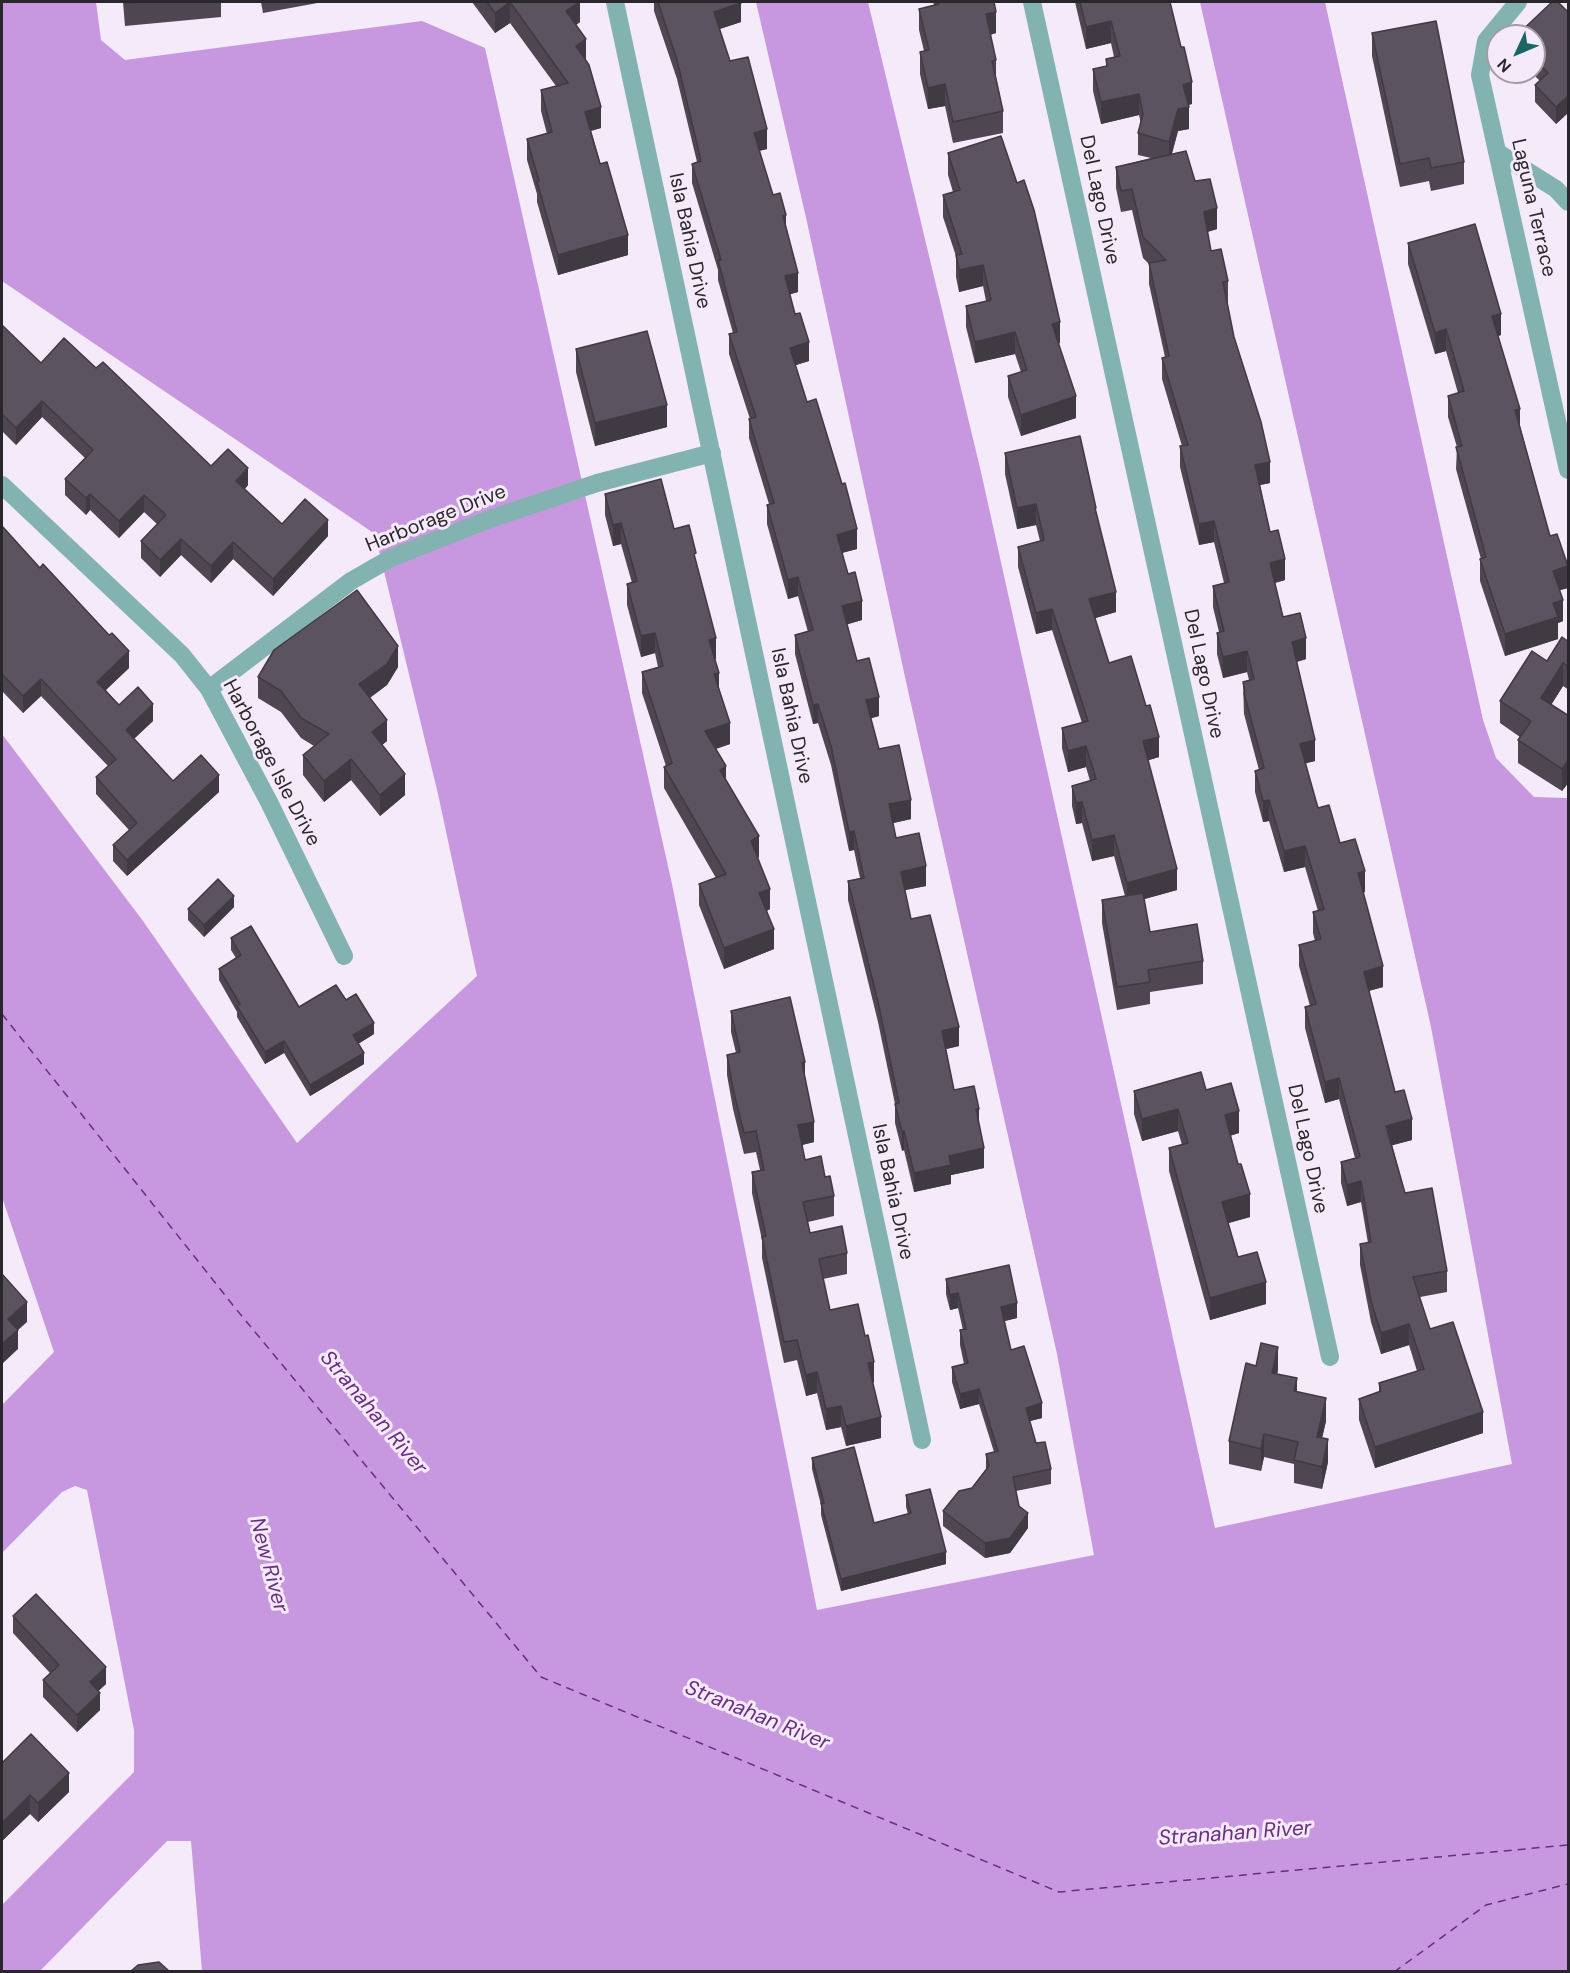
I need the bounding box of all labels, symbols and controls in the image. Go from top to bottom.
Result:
north arrow [1486,24,1546,84]
text: N [1493,54,1516,77]
street label: Del Lago Drive [1074,133,1124,267]
street label: Laguna Terrace [1505,137,1561,279]
street label: Isla Bahia Drive [663,171,715,311]
street label: Harborage Drive [362,480,510,558]
street label: Del Lago Drive [1178,607,1228,741]
street label: Isla Bahia Drive [765,646,817,786]
street label: Harborage Isle Drive [217,676,325,850]
street label: Del Lago Drive [1282,1082,1332,1216]
street label: Isla Bahia Drive [866,1122,918,1262]
water label: Stranahan River [314,1346,432,1480]
water label: New River [243,1515,293,1615]
water label: Stranahan River [681,1676,833,1756]
water label: Stranahan River [1158,1816,1312,1852]

